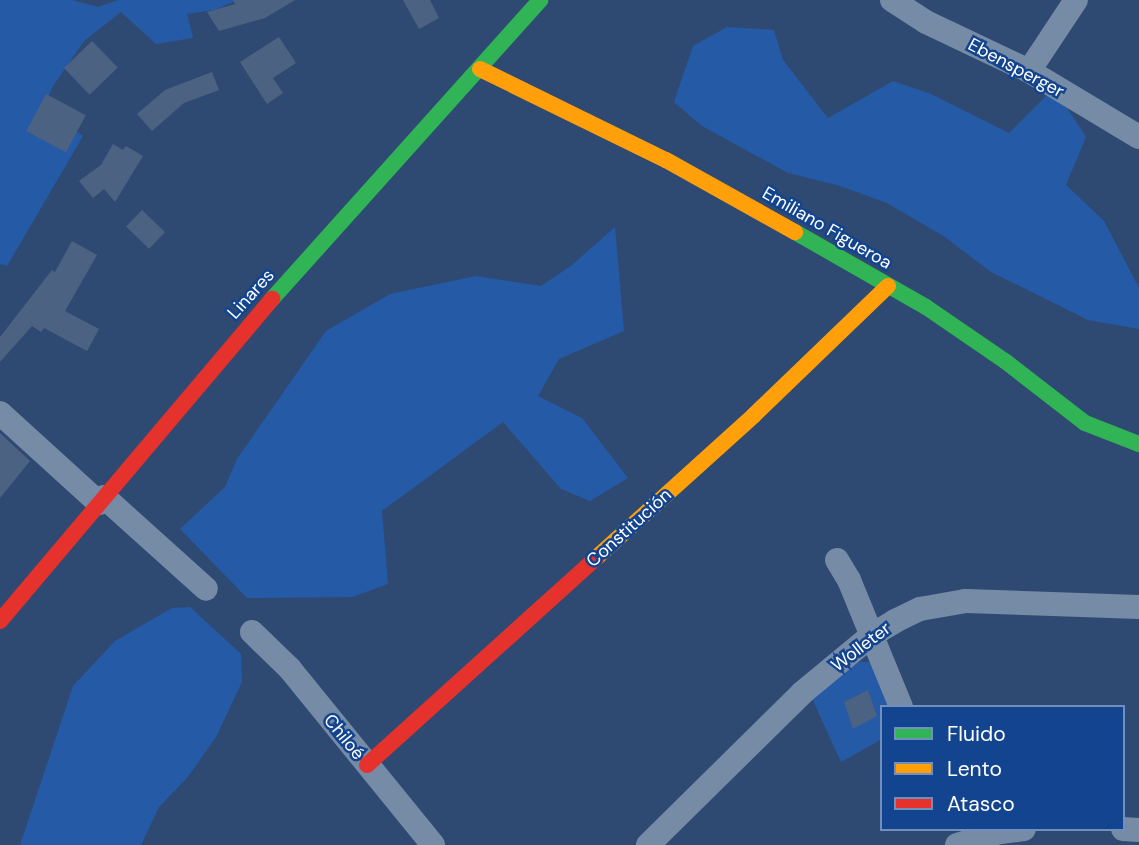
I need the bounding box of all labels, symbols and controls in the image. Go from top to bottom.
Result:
street label: Ebensperger [964,34,1068,102]
street label: Emiliano Figueroa [758,182,896,274]
street label: Linares [223,265,279,323]
street label: Constitución [582,484,676,572]
street label: Wolleter [827,618,895,676]
legend [880,705,1125,831]
street label: Chiloé [319,710,369,764]
text: Fluido [947,720,1006,748]
text: Lento [947,755,1002,783]
text: Atasco [947,790,1015,818]

